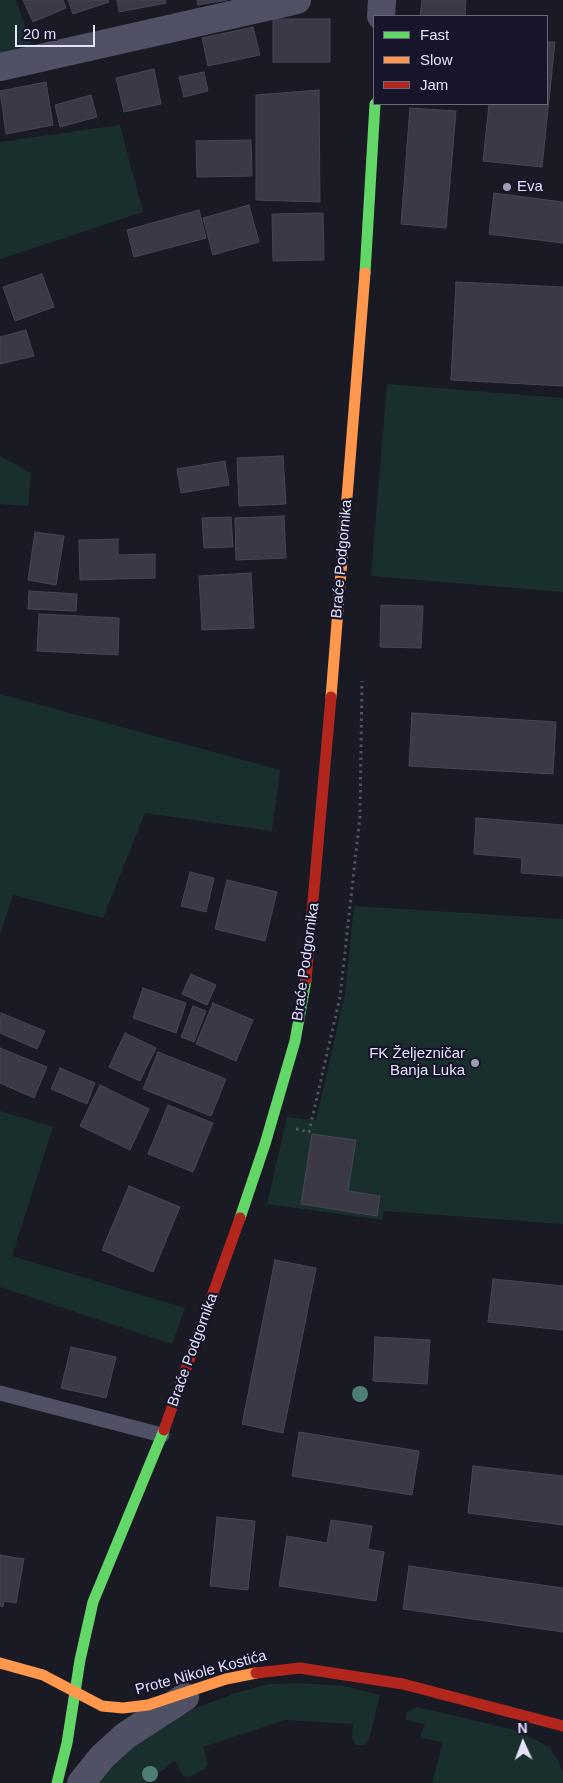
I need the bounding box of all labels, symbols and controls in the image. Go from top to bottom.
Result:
scale bar [18,15,98,47]
legend [373,15,548,105]
text: 20 m [23,25,56,42]
text: Fast [420,26,449,43]
text: Slow [420,51,453,68]
text: Jam [420,76,448,93]
place label: Eva [517,178,543,196]
marker: Eva [501,181,513,193]
street label: Braće Podgornika [328,499,356,619]
street label: Braće Podgornika [289,902,323,1022]
place label: FK Željezničar Banja Luka [369,1045,465,1080]
marker: FK Željezničar Banja Luka [469,1057,481,1069]
street label: Braće Podgornika [164,1291,222,1409]
street label: Prote Nikole Kostića [133,1647,269,1699]
north arrow [498,1718,548,1768]
text: N [517,1720,528,1736]

